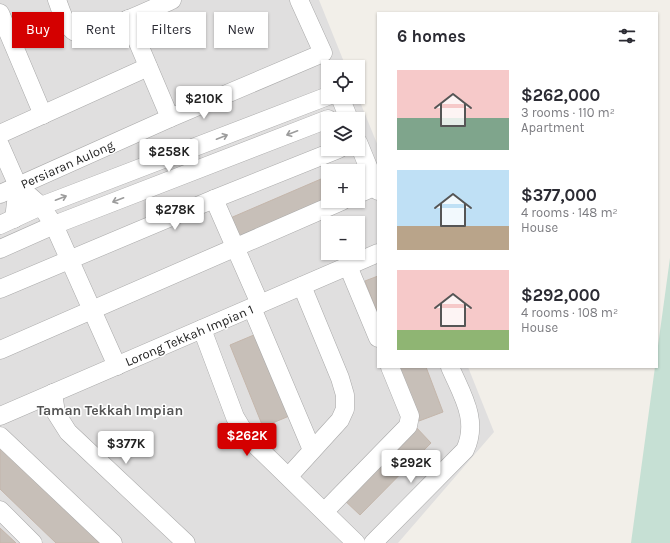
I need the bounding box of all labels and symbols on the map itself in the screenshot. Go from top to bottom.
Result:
pin: $210K [176,86,232,120]
one-way arrow [286,130,298,138]
one-way arrow [215,132,227,140]
street label: Persiaran Aulong [18,137,117,192]
pin: $258K [141,139,197,173]
one-way arrow [55,194,67,201]
one-way arrow [113,197,125,205]
pin: $278K [147,197,203,231]
street label: Lorong Tekkah Impian 1 [123,302,256,369]
district label: Taman Tekkah Impian [37,402,183,419]
pin: $262K [219,423,275,457]
pin: $377K [98,431,154,465]
pin: $292K [383,450,439,484]

